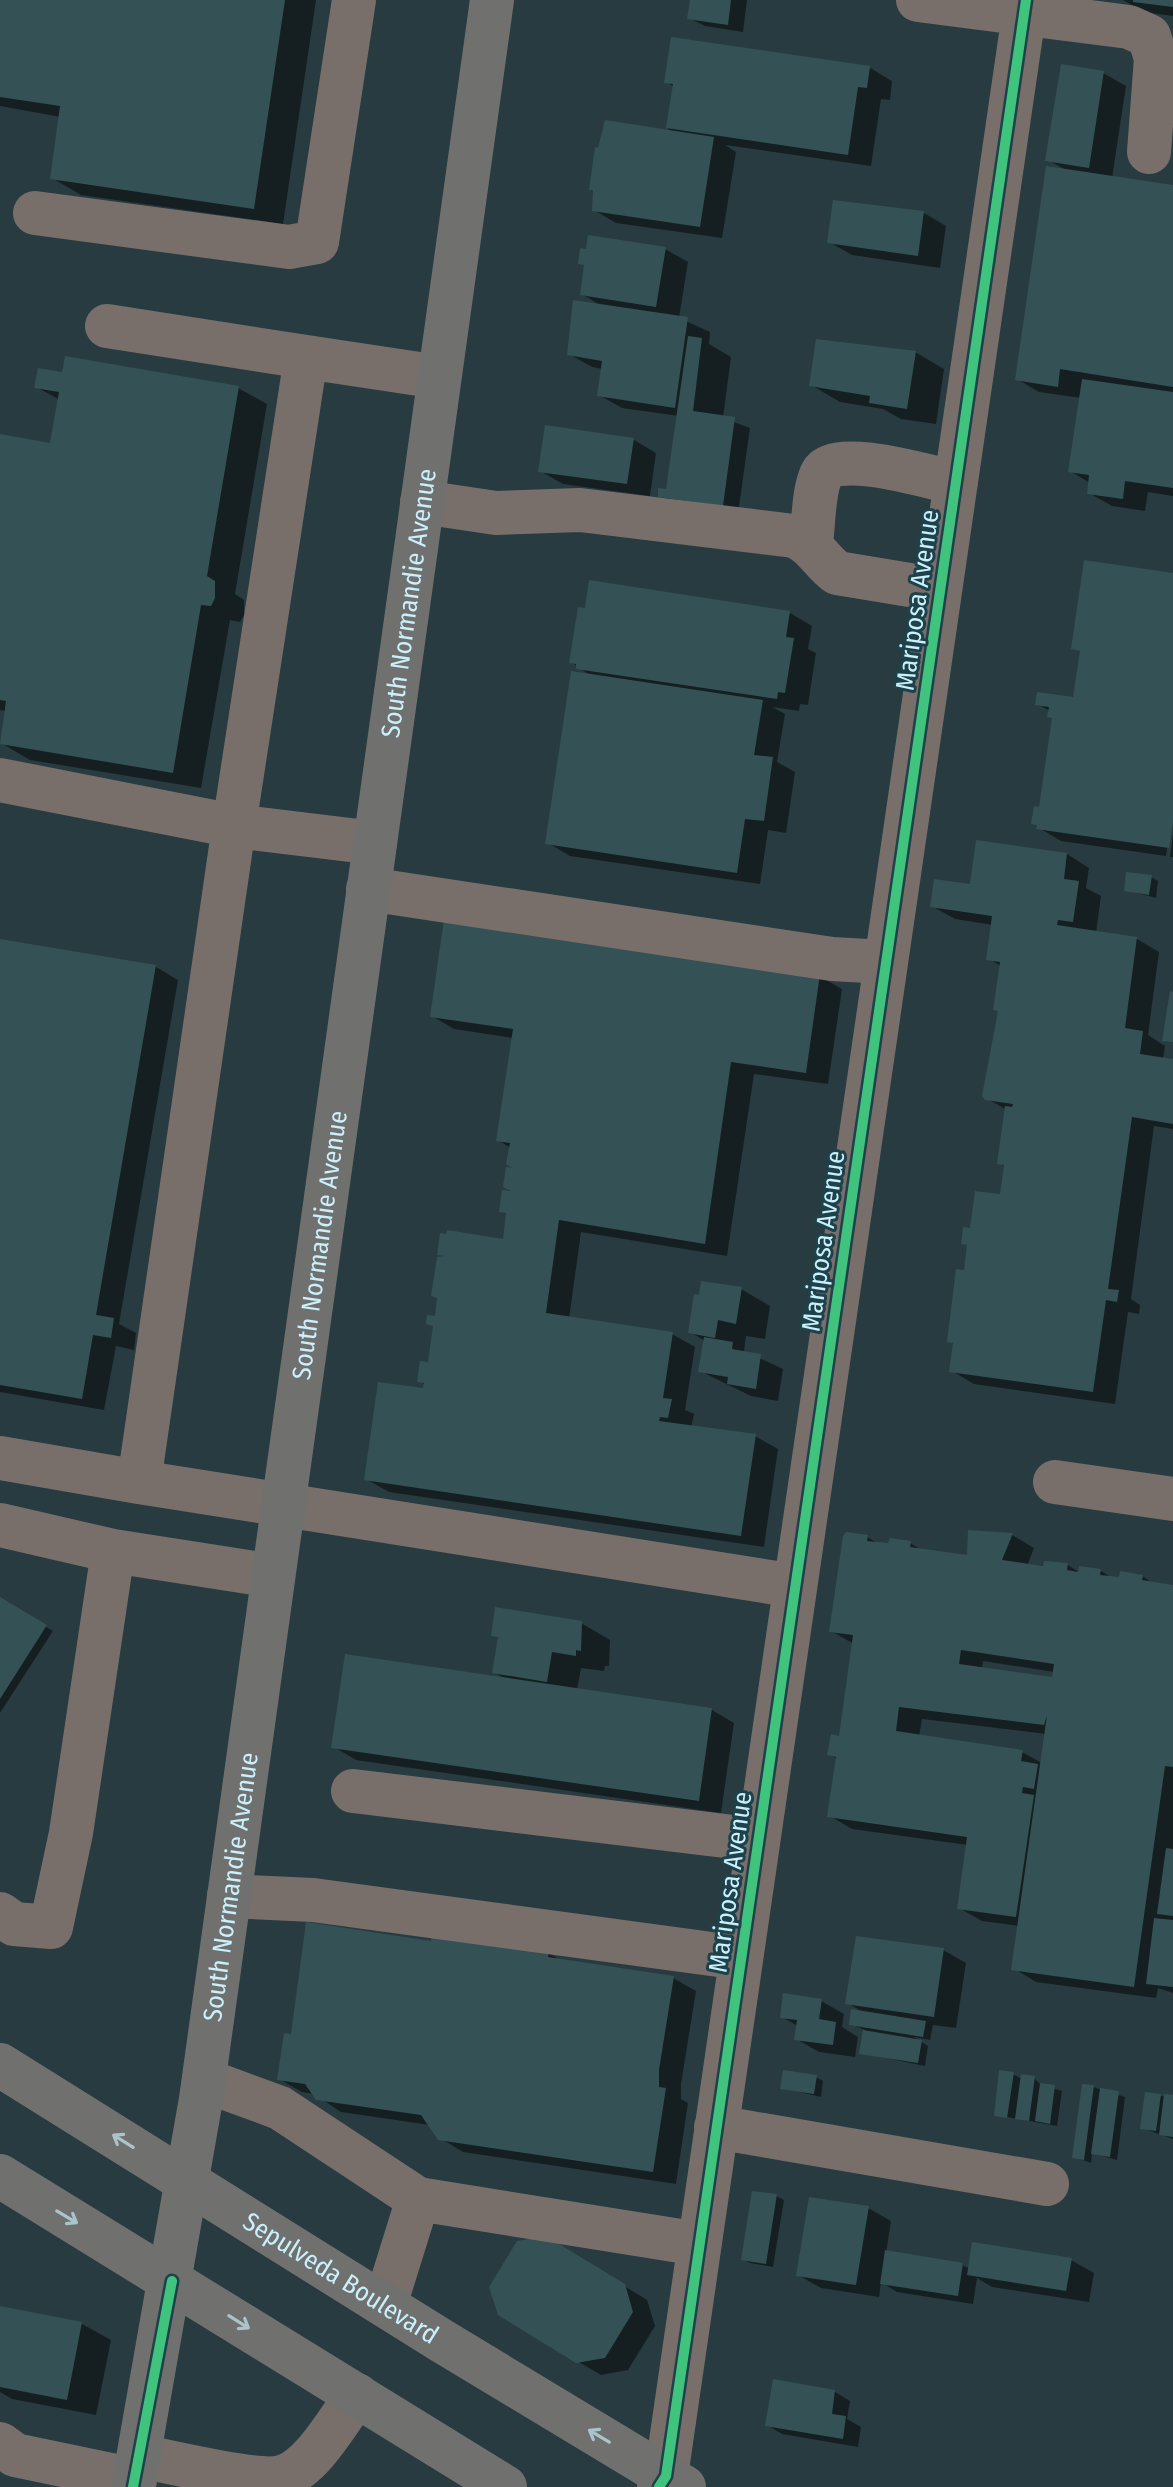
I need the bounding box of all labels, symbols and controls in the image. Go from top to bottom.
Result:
street label: South Normandie Avenue [375,467,443,740]
street label: Mariposa Avenue [889,508,946,692]
street label: South Normandie Avenue [286,1109,354,1382]
street label: Mariposa Avenue [795,1149,852,1333]
street label: South Normandie Avenue [197,1751,265,2023]
street label: Mariposa Avenue [702,1790,759,1974]
one-way arrow [112,2132,135,2148]
street label: Sepulveda Boulevard [237,2206,444,2351]
one-way arrow [55,2209,78,2225]
one-way arrow [227,2314,250,2330]
one-way arrow [588,2427,611,2443]

